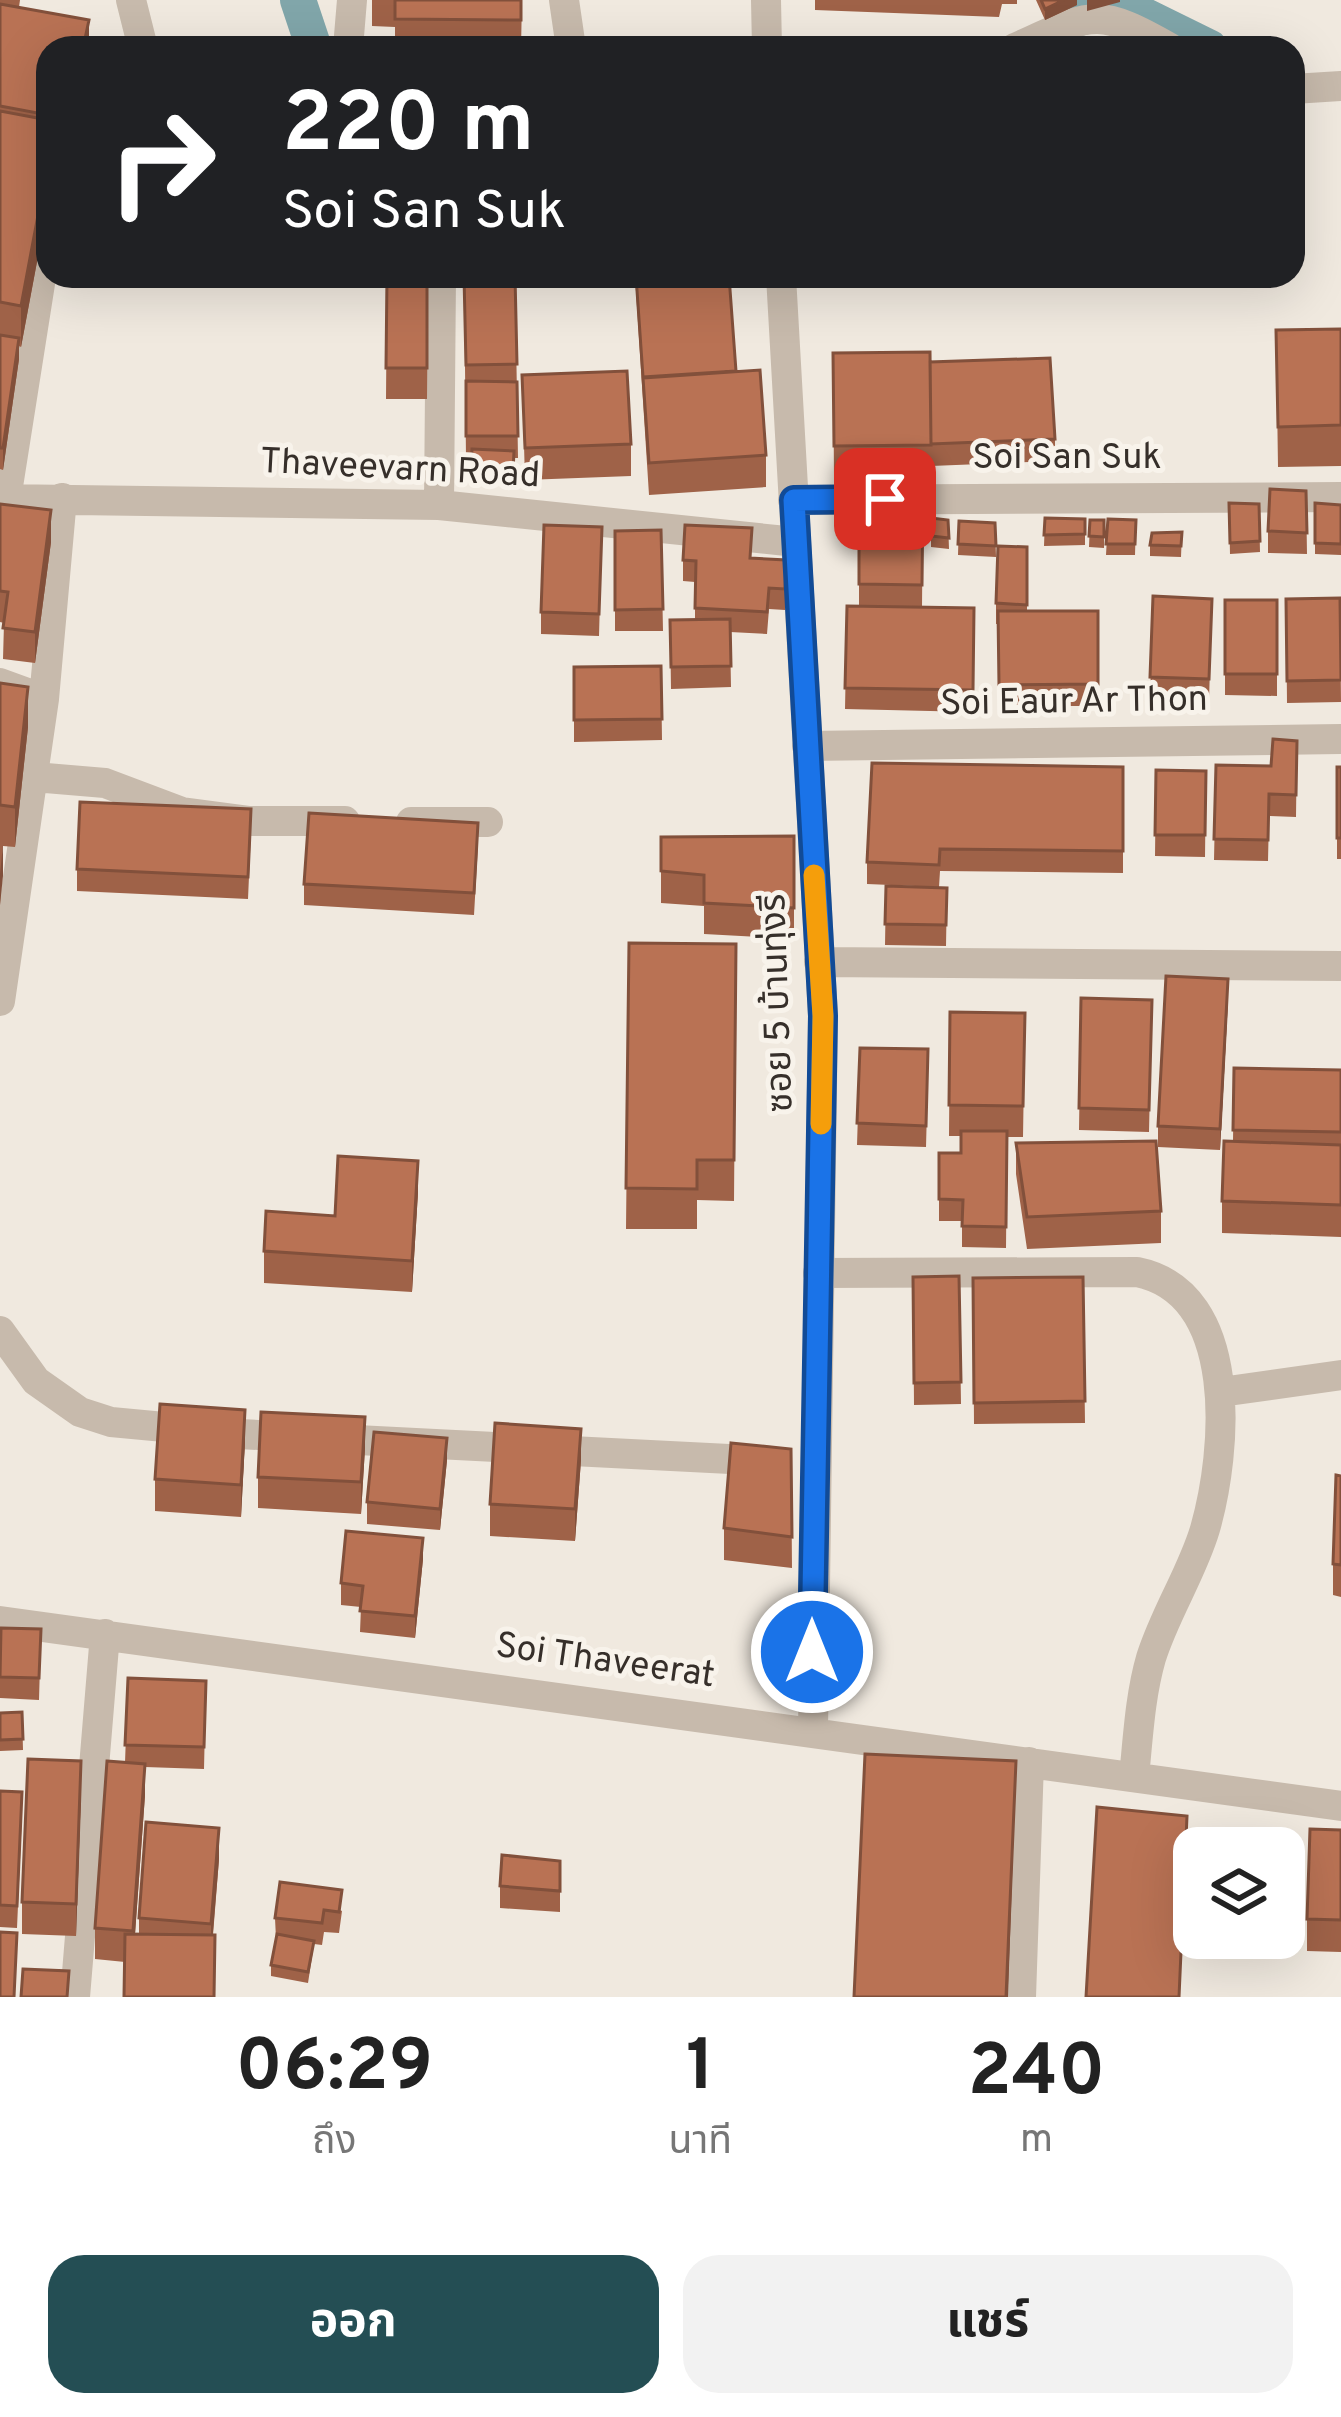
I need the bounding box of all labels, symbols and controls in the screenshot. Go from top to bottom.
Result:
text: 220 m [282,75,535,181]
icon: right [84,84,240,240]
text: Soi San Suk [282,179,566,248]
street label: Soi San Suk [972,436,1162,482]
street label: Thaveevarn Road [259,440,541,500]
pin [834,448,936,550]
icon: arrive [852,466,918,532]
street label: Soi Eaur Ar Thon [940,678,1208,728]
street label: ซอย 5 บ้านทุ่งรี [752,893,806,1113]
position arrow [749,1589,875,1715]
street label: Soi Thaveerat [492,1624,718,1700]
map controls [1173,1827,1305,1959]
button: layers [1173,1827,1305,1959]
text: 06:29 [236,2024,433,2116]
text: 1 [686,2024,715,2116]
text: 240 [968,2029,1105,2121]
text: m [1020,2117,1053,2166]
text: ถึง [312,2119,357,2168]
text: นาที [669,2119,732,2168]
button: ออก [48,2255,659,2393]
button: แชร์ [683,2255,1293,2393]

